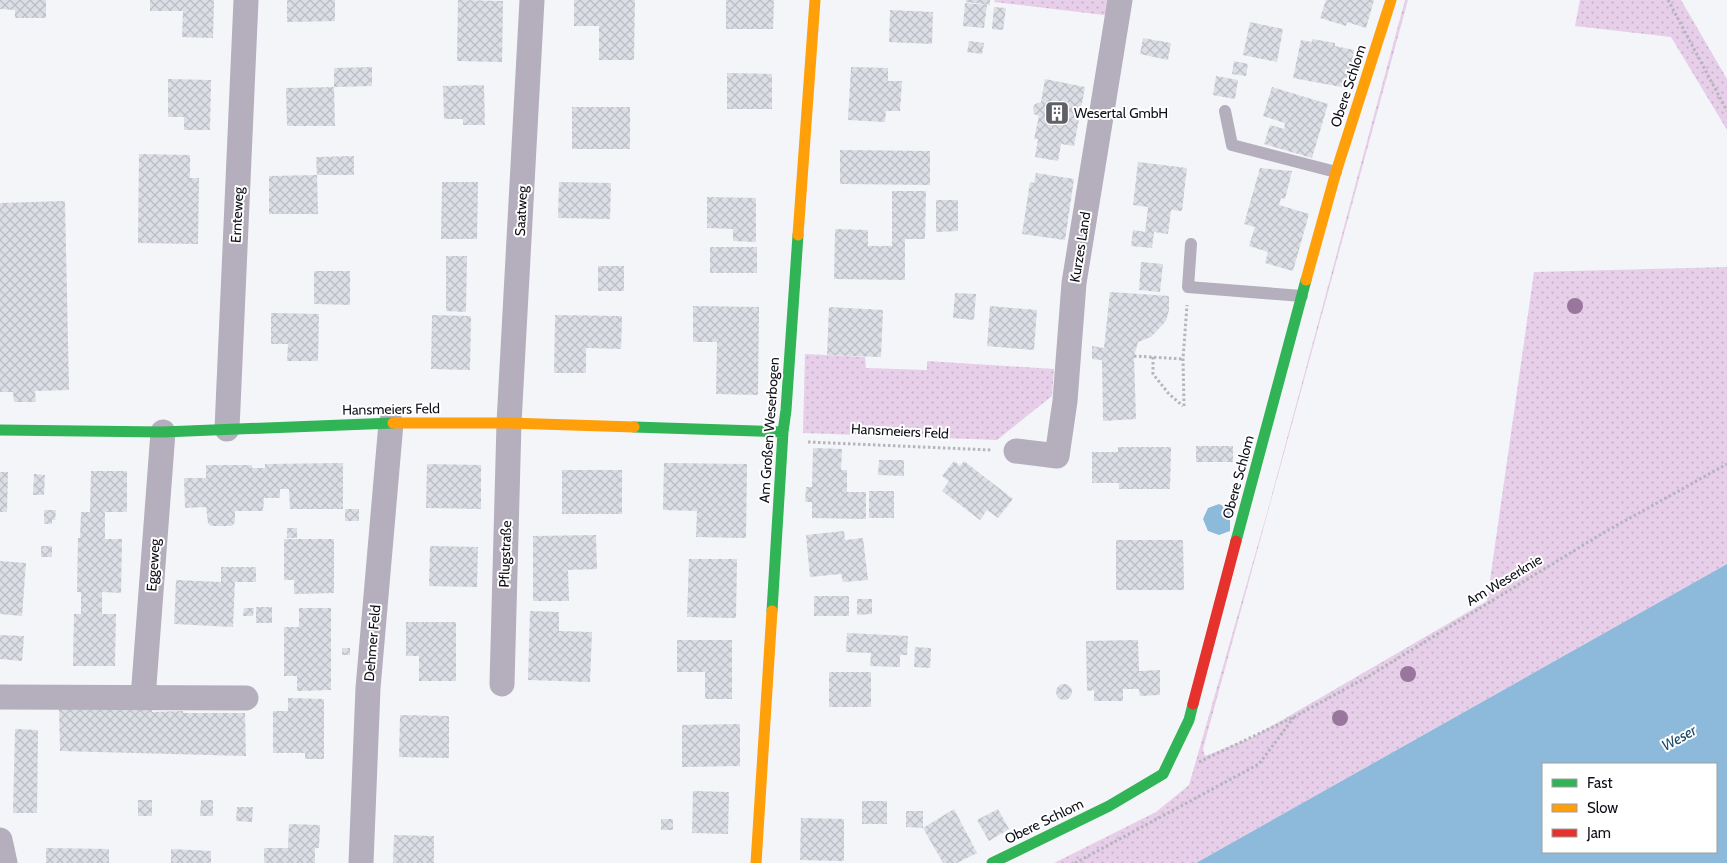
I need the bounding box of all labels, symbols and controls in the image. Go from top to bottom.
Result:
street label: Obere Schlom [1326,43,1370,129]
building icon: Wesertal GmbH [1044,100,1070,126]
place label: Wesertal GmbH [1074,104,1168,122]
street label: Saatweg [511,184,531,237]
street label: Ernteweg [227,186,248,243]
street label: Kurzes Land [1066,210,1094,284]
street label: Am Großen Weserbogen [755,356,783,504]
street label: Hansmeiers Feld [342,399,440,419]
street label: Hansmeiers Feld [851,419,949,443]
street label: Obere Schlom [1218,433,1258,521]
street label: Pflugstraße [495,520,515,588]
street label: Eggeweg [142,537,164,592]
street label: Am Weserknie [1463,550,1545,610]
street label: Dehmer Feld [360,604,384,682]
water label: Weser [1658,720,1701,755]
legend [1542,763,1717,853]
text: Fast [1587,774,1612,792]
street label: Obere Schlom [1002,794,1086,848]
text: Slow [1587,799,1618,817]
text: Jam [1586,824,1611,842]

